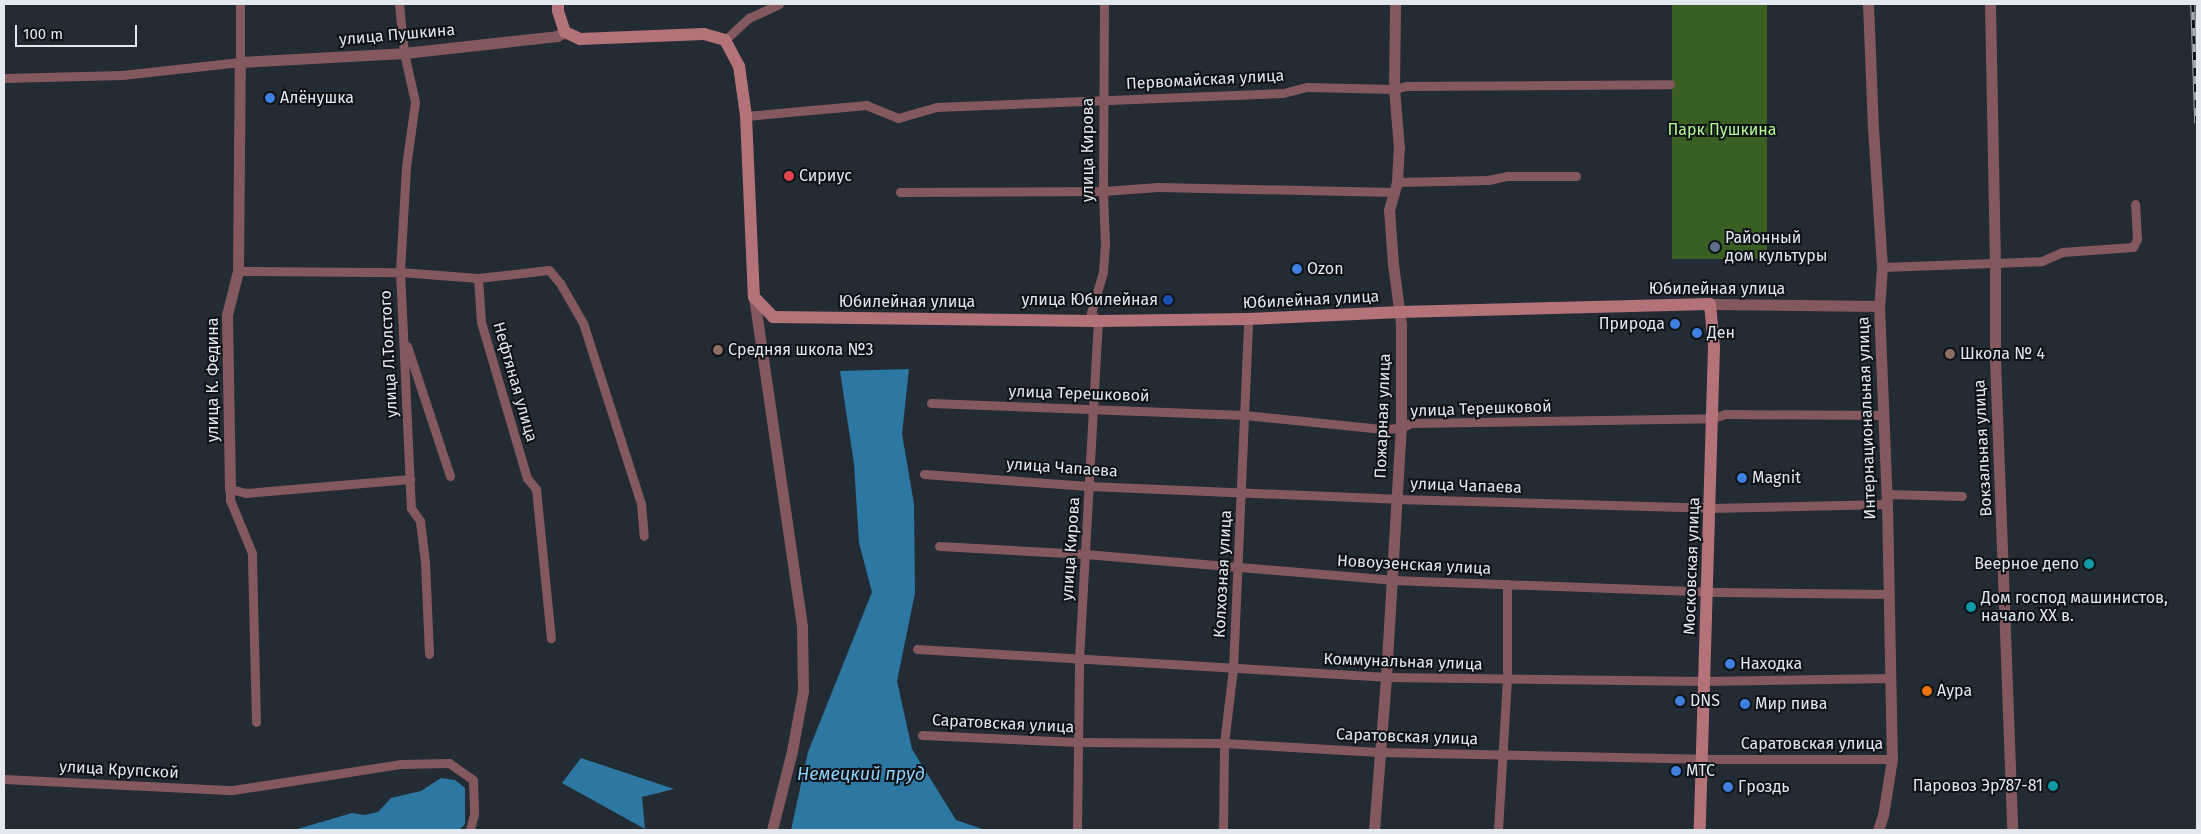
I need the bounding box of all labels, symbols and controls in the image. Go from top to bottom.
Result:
scale bar [18,15,140,47]
street label: улица Пушкина [338,20,456,50]
text: 100 m [23,25,63,43]
street label: Первомайская улица [1125,66,1285,94]
place label: Алёнушка [280,88,354,108]
marker: Алёнушка [264,92,276,104]
street label: улица Кирова [1078,98,1098,202]
park label: Парк Пушкина [1667,120,1777,140]
place label: Сириус [799,166,852,186]
marker: Сириус [783,170,795,182]
place label: Районный дом культуры [1725,228,1827,266]
marker: Районный дом культуры [1709,241,1721,253]
place label: Ozon [1307,259,1344,279]
marker: Ozon [1291,263,1303,275]
street label: Юбилейная улица [1649,279,1785,299]
street label: Юбилейная улица [1242,287,1380,313]
street label: улица Л.Толстого [376,290,402,418]
place label: улица Юбилейная [1021,290,1158,310]
street label: Юбилейная улица [839,292,975,312]
marker: улица Юбилейная [1162,294,1174,306]
place label: Природа [1599,314,1665,334]
street label: Интернациональная улица [1854,316,1880,520]
street label: улица К. Федина [203,318,223,442]
marker: Природа [1669,318,1681,330]
street label: Нефтяная улица [489,320,541,444]
place label: Ден [1707,323,1735,343]
marker: Ден [1691,327,1703,339]
place label: Средняя школа №3 [728,340,873,360]
marker: Средняя школа №3 [712,344,724,356]
place label: Школа № 4 [1960,344,2045,364]
marker: Школа № 4 [1944,348,1956,360]
street label: Пожарная улица [1371,353,1395,479]
street label: Вокзальная улица [1970,379,1996,517]
street label: улица Терешковой [1008,382,1150,406]
street label: улица Терешковой [1410,397,1552,421]
street label: улица Чапаева [1006,455,1118,481]
place label: Magnit [1752,468,1801,488]
marker: Magnit [1736,472,1748,484]
street label: улица Чапаева [1410,474,1522,498]
street label: улица Кирова [1058,496,1084,602]
street label: Московская улица [1680,497,1704,635]
street label: Колхозная улица [1210,510,1236,638]
street label: Новоузенская улица [1336,551,1492,579]
place label: Веерное депо [1974,554,2079,574]
marker: Веерное депо [2083,558,2095,570]
place label: Дом господ машинистов, начало XX в. [1981,588,2168,626]
marker: Дом господ машинистов, начало XX в. [1965,601,1977,613]
street label: Коммунальная улица [1323,650,1483,674]
place label: Находка [1740,654,1802,674]
marker: Находка [1724,658,1736,670]
place label: Аура [1937,681,1972,701]
marker: Аура [1921,685,1933,697]
place label: DNS [1690,691,1720,711]
place label: Мир пива [1755,694,1827,714]
marker: DNS [1674,695,1686,707]
marker: Мир пива [1739,698,1751,710]
street label: Саратовская улица [931,711,1075,737]
street label: Саратовская улица [1336,725,1478,749]
street label: Саратовская улица [1741,734,1883,754]
street label: улица Крупской [59,757,179,783]
place label: МТС [1686,761,1715,781]
water label: Немецкий пруд [797,763,925,785]
marker: МТС [1670,765,1682,777]
place label: Паровоз Эр787-81 [1913,776,2043,796]
place label: Гроздь [1738,777,1790,797]
marker: Паровоз Эр787-81 [2047,780,2059,792]
marker: Гроздь [1722,781,1734,793]

